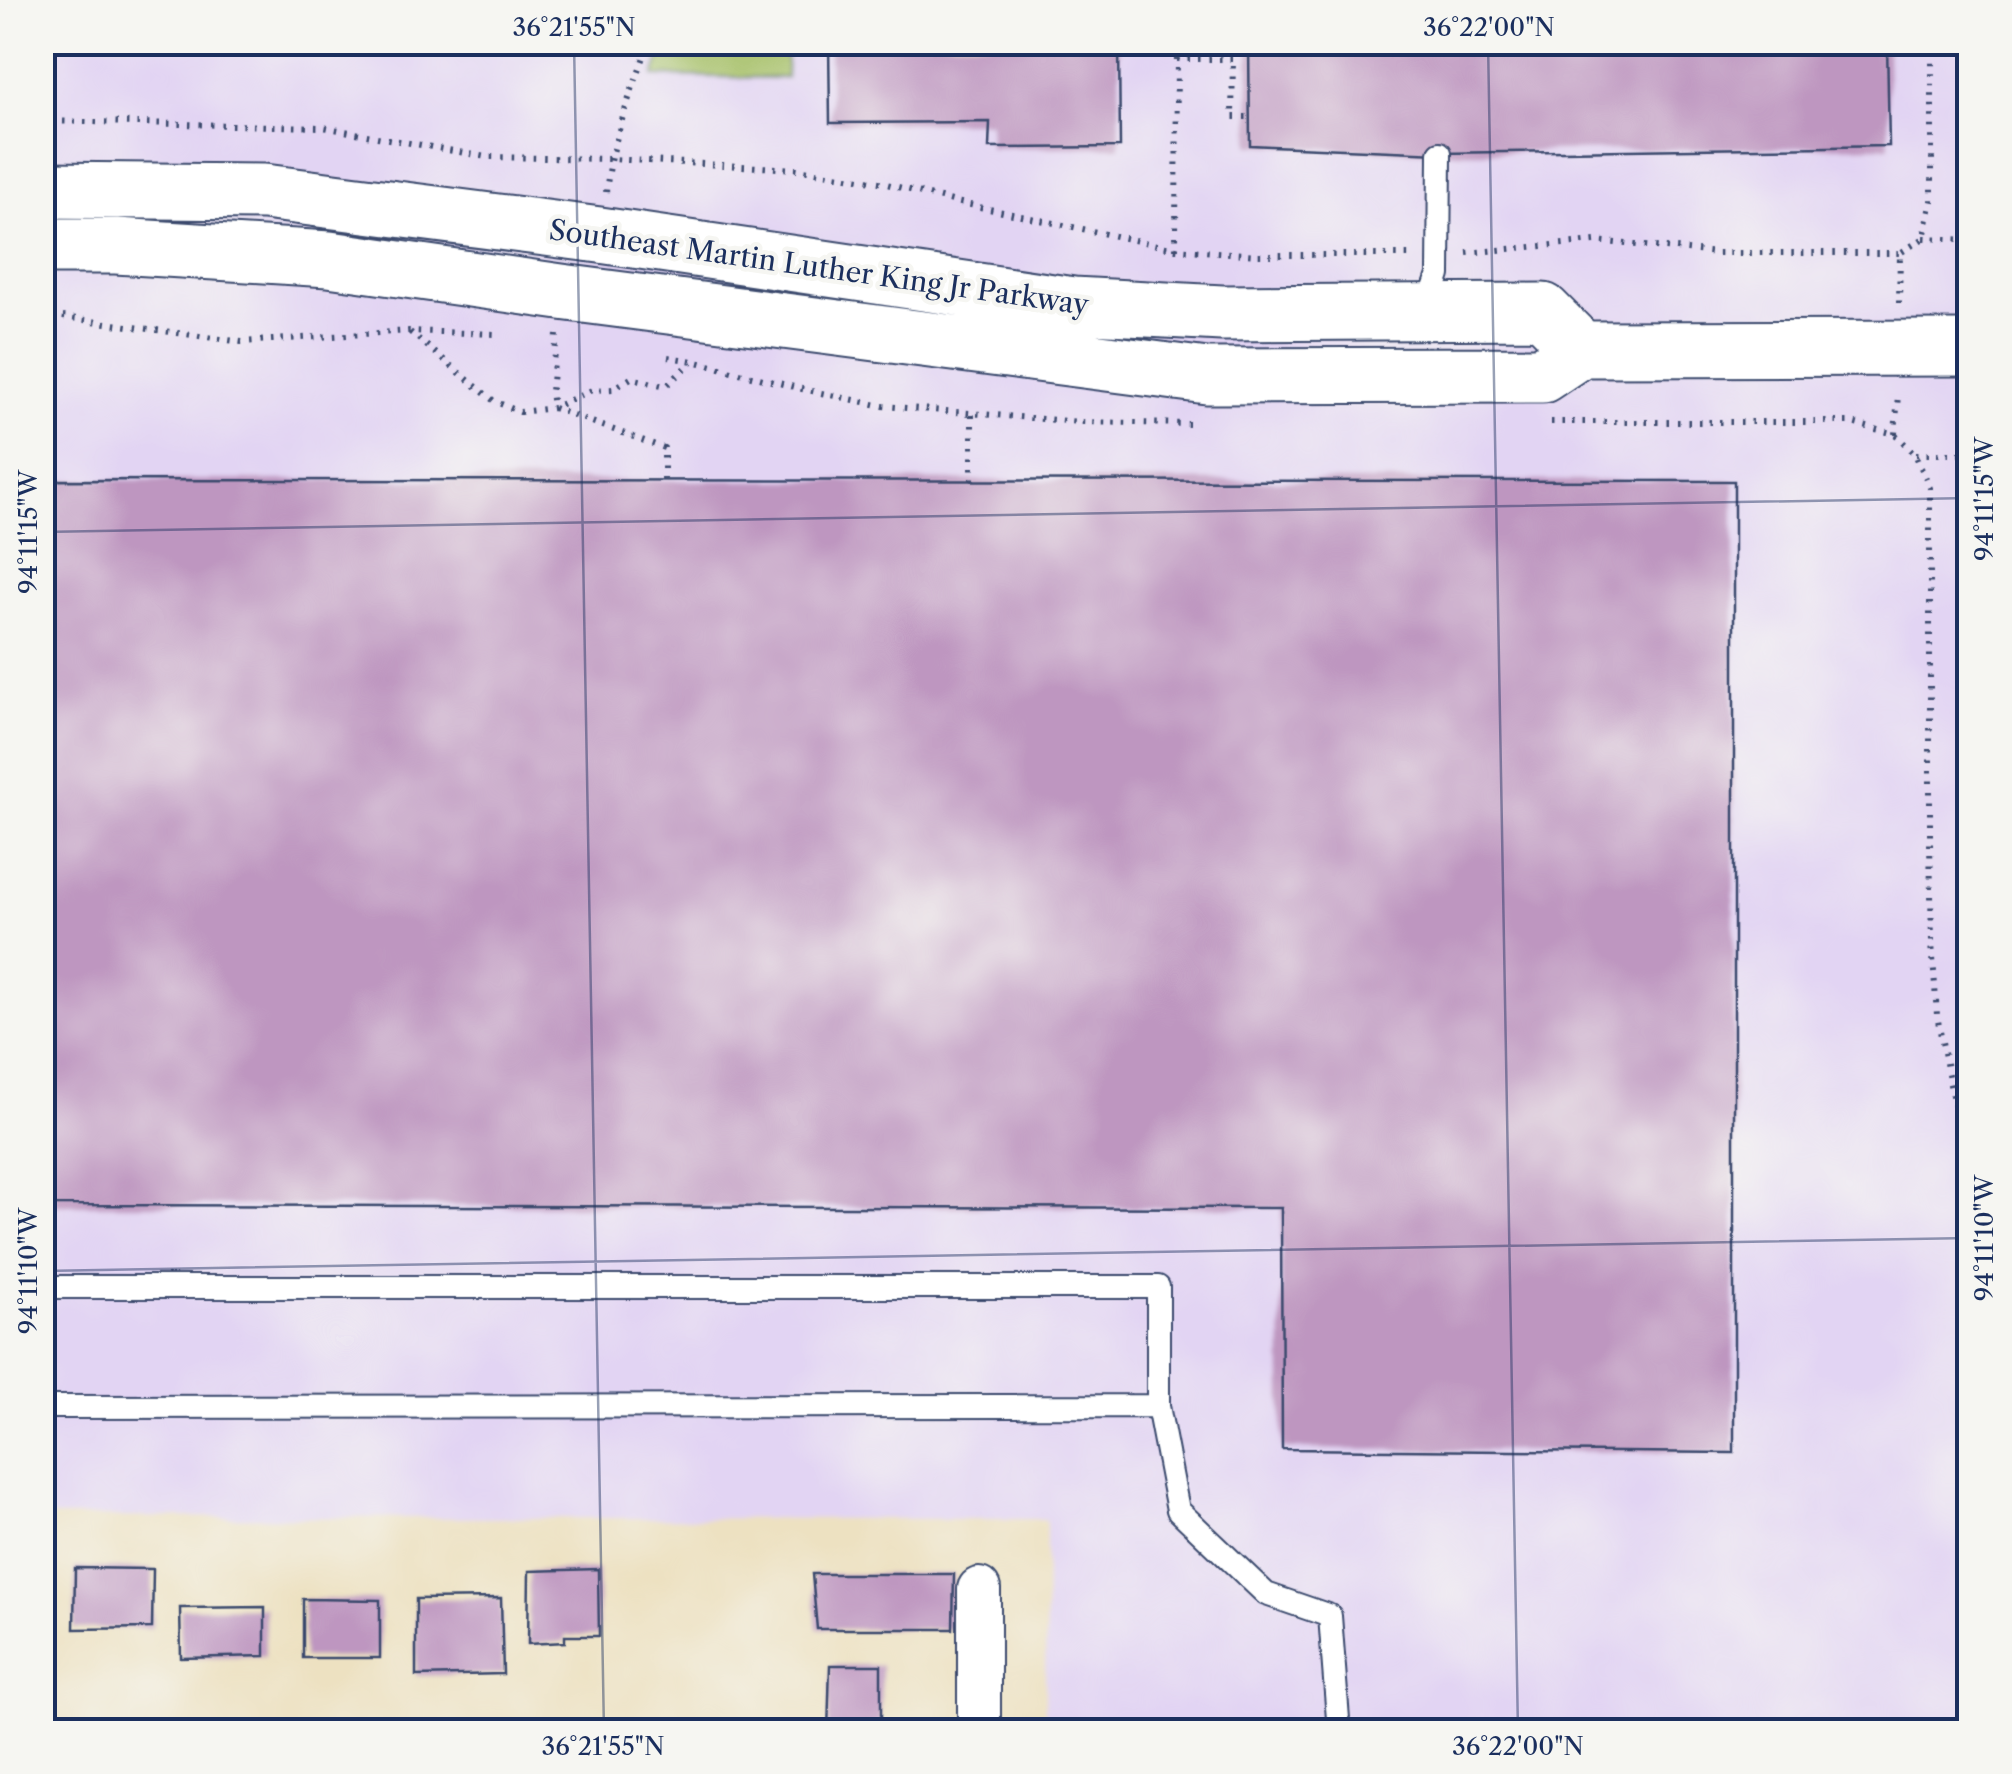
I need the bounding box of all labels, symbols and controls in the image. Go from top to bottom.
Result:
text: 36°21'55"N [512,12,636,43]
text: 36°22'00"N [1423,12,1555,43]
street label: Southeast Martin Luther King Jr Parkway [547,212,1091,322]
text: 94°11'15"W [1969,436,2000,561]
text: 94°11'15"W [13,469,44,594]
text: 94°11'10"W [1969,1174,2000,1301]
text: 94°11'10"W [13,1207,44,1334]
text: 36°21'55"N [541,1731,665,1762]
text: 36°22'00"N [1452,1731,1584,1762]

